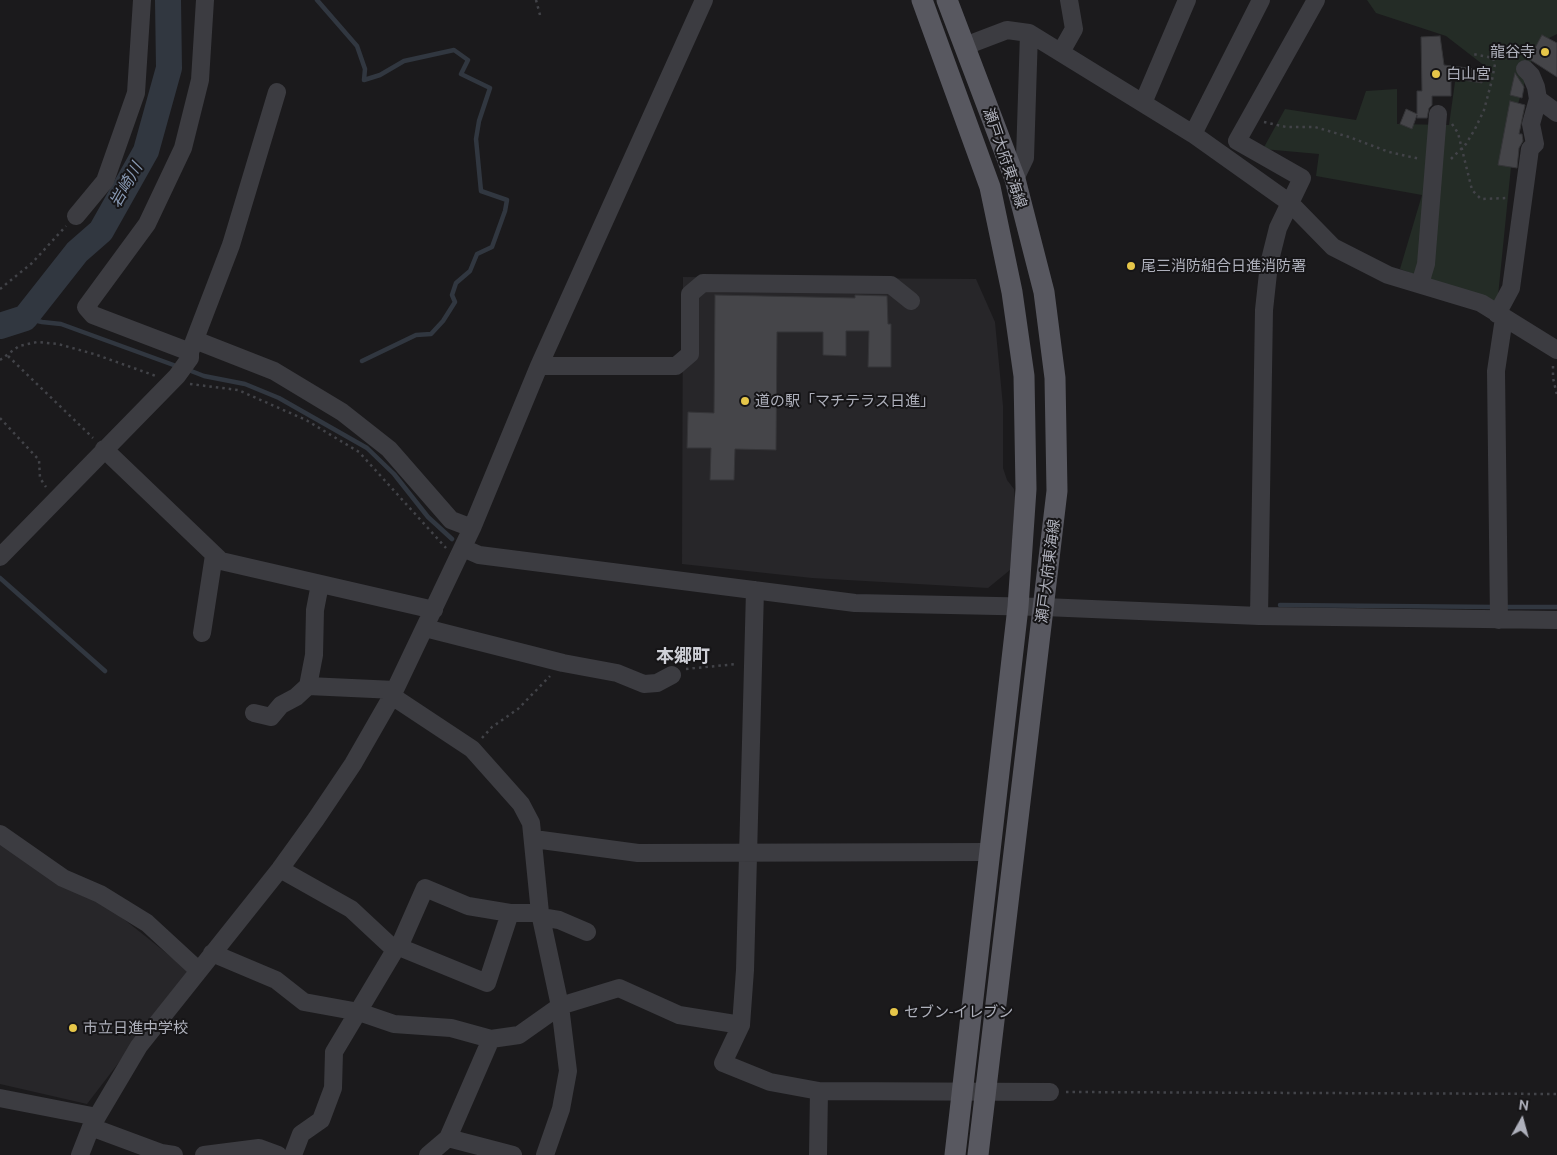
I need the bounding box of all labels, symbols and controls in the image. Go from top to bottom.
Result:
place label: 龍谷寺 [1490,43,1535,61]
marker: 龍谷寺 [1539,46,1551,58]
place label: 白山宮 [1446,65,1491,83]
marker: 白山宮 [1430,68,1442,80]
street label: 瀬戸大府東海線 [979,105,1031,211]
water label: 岩崎川 [106,159,146,211]
place label: 尾三消防組合日進消防署 [1141,257,1306,275]
marker: 尾三消防組合日進消防署 [1125,260,1137,272]
place label: 道の駅「マチテラス日進」 [755,392,935,410]
marker: 道の駅「マチテラス日進」 [739,395,751,407]
street label: 瀬戸大府東海線 [1033,518,1063,624]
district label: 本郷町 [656,645,710,667]
place label: セブン-イレブン [904,1003,1013,1021]
marker: セブン-イレブン [888,1006,900,1018]
place label: 市立日進中学校 [83,1019,188,1037]
marker: 市立日進中学校 [67,1022,79,1034]
north arrow [1497,1095,1547,1145]
text: N [1518,1097,1530,1114]

